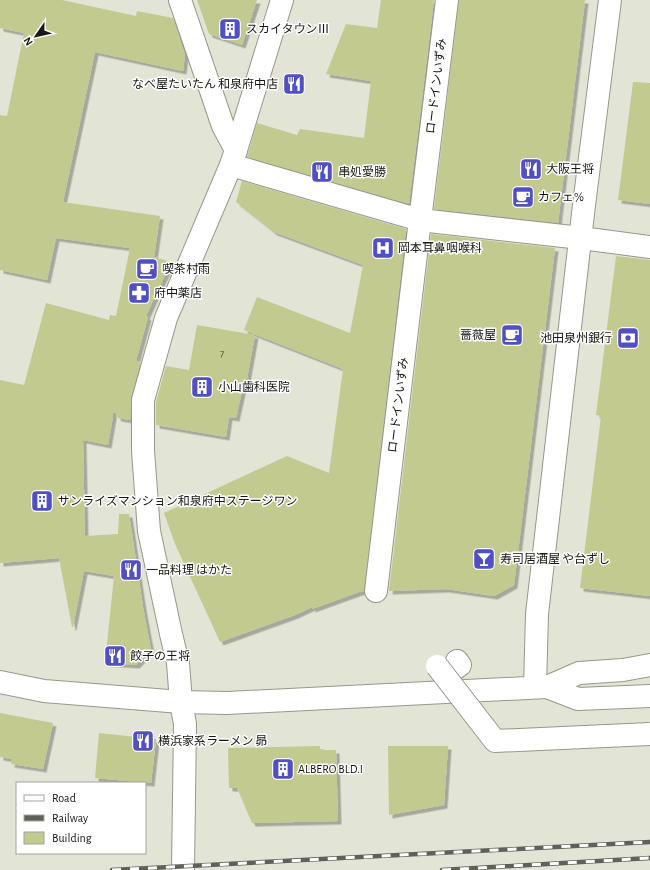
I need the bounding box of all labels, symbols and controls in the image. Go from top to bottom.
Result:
north arrow [16,16,56,56]
building icon: スカイタウンⅢ [217,16,243,42]
place label: スカイタウンⅢ [246,23,330,35]
text: N [21,35,35,48]
street label: ロードインいずみ [423,37,448,134]
restaurant icon: なべ屋たいたん 和泉府中店 [281,71,307,97]
place label: なべ屋たいたん 和泉府中店 [132,77,278,90]
restaurant icon: 大阪王将 [518,156,544,182]
restaurant icon: 串処愛勝 [309,159,335,185]
place label: 大阪王将 [546,162,594,175]
place label: 串処愛勝 [338,165,386,178]
cafe icon: カフェ% [510,184,536,210]
place label: カフェ% [538,191,584,203]
hospital icon: 岡本耳鼻咽喉科 [370,235,396,261]
place label: 岡本耳鼻咽喉科 [398,241,482,254]
cafe icon: 喫茶村雨 [134,256,160,282]
place label: 喫茶村雨 [162,262,210,275]
pharmacy icon: 府中薬店 [126,280,152,306]
place label: 府中薬店 [154,287,202,299]
cafe icon: 薔薇屋 [499,322,525,348]
bank icon: 池田泉州銀行 [615,325,641,351]
place label: 薔薇屋 [460,329,496,341]
place label: 池田泉州銀行 [540,331,612,344]
house number: 7 [220,349,224,359]
street label: ロードインいずみ [385,356,410,453]
building icon: 小山歯科医院 [189,374,215,400]
place label: 小山歯科医院 [218,380,290,393]
building icon: サンライズマンション和泉府中ステージワン [29,488,55,514]
place label: サンライズマンション和泉府中ステージワン [58,494,297,507]
bar icon: 寿司居酒屋 や台ずし [471,546,497,572]
place label: 寿司居酒屋 や台ずし [500,552,610,565]
restaurant icon: 一品料理 はかた [118,557,144,583]
place label: 一品料理 はかた [146,563,232,576]
restaurant icon: 餃子の王将 [102,643,128,669]
place label: 餃子の王将 [130,650,190,662]
restaurant icon: 横浜家系ラーメン 昴 [130,728,156,754]
place label: 横浜家系ラーメン 昴 [158,734,268,747]
building icon: ALBERO BLD.I [270,756,296,782]
place label: ALBERO BLD.I [298,763,363,775]
legend [16,782,146,854]
text: Road [52,792,76,804]
text: Railway [52,812,88,825]
text: Building [52,832,92,844]

